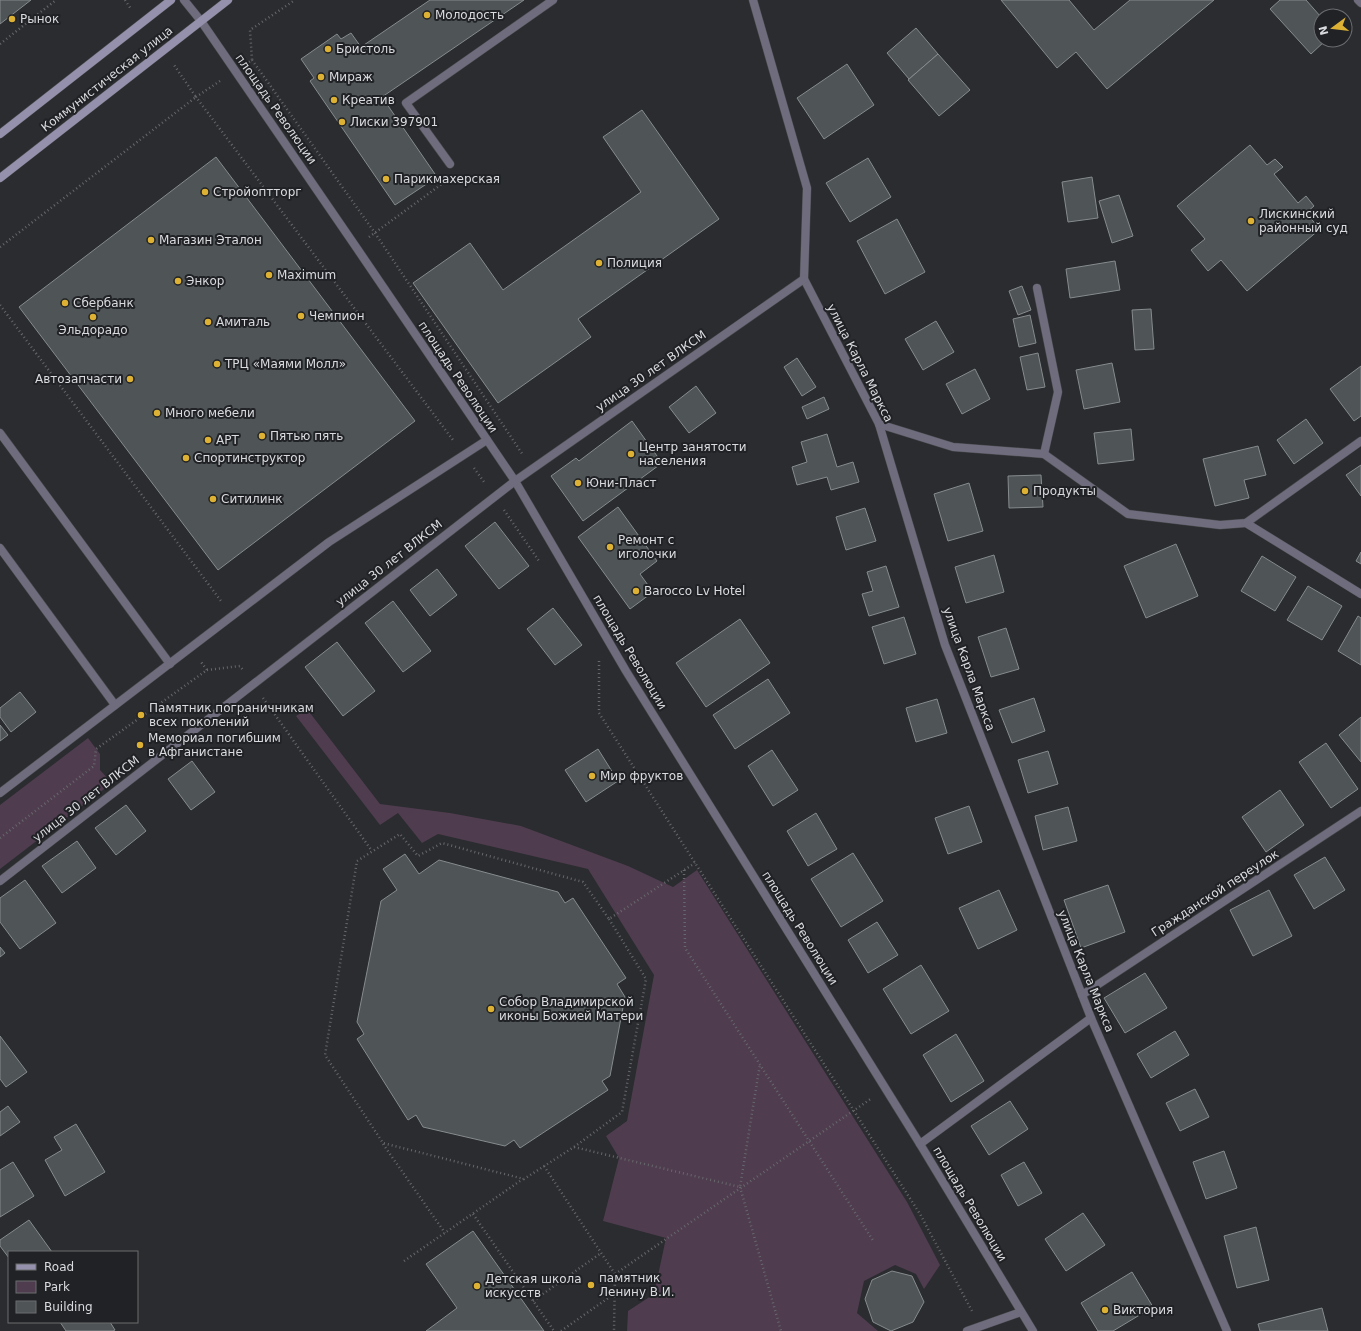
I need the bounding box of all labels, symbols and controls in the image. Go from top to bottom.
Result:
place label: Молодость [435,8,504,22]
north arrow [1313,8,1353,48]
marker: Молодость [422,10,432,20]
place label: Рынок [20,12,59,26]
marker: Рынок [7,14,17,24]
street label: Коммунистическая улица [39,23,175,135]
text: N [1316,24,1331,37]
place label: Бристоль [336,42,395,56]
marker: Бристоль [323,44,333,54]
street label: площадь Революции [233,51,319,167]
place label: Мираж [329,70,373,84]
marker: Мираж [316,72,326,82]
place label: Креатив [342,93,395,107]
marker: Креатив [329,95,339,105]
place label: Лиски 397901 [350,115,438,129]
marker: Лиски 397901 [337,117,347,127]
place label: Парикмахерская [394,172,500,186]
marker: Парикмахерская [381,174,391,184]
place label: Стройоптторг [213,185,302,199]
marker: Стройоптторг [200,187,210,197]
place label: Лискинский районный суд [1259,207,1348,235]
marker: Лискинский районный суд [1246,216,1256,226]
place label: Магазин Эталон [159,233,262,247]
marker: Магазин Эталон [146,235,156,245]
place label: Полиция [607,256,662,270]
marker: Полиция [594,258,604,268]
place label: Maximum [277,268,336,282]
marker: Maximum [264,270,274,280]
place label: Энкор [186,274,224,288]
marker: Энкор [173,276,183,286]
place label: Сбербанк [73,296,134,310]
marker: Сбербанк [60,298,70,308]
street label: улица Карла Маркса [824,302,896,424]
place label: Чемпион [309,309,365,323]
marker: Чемпион [296,311,306,321]
marker: Эльдорадо [88,312,98,322]
place label: Амиталь [216,315,270,329]
marker: Амиталь [203,317,213,327]
street label: площадь Революции [415,319,501,435]
place label: Эльдорадо [58,323,128,337]
street label: улица 30 лет ВЛКСМ [593,328,709,414]
place label: ТРЦ «Маями Молл» [224,357,346,371]
marker: ТРЦ «Маями Молл» [212,359,222,369]
place label: Автозапчасти [35,372,122,386]
marker: Автозапчасти [125,374,135,384]
place label: Много мебели [165,406,255,420]
marker: Много мебели [152,408,162,418]
place label: Пятью пять [270,429,343,443]
marker: Пятью пять [257,431,267,441]
place label: АРТ [216,433,239,447]
marker: АРТ [203,435,213,445]
place label: Центр занятости населения [639,440,746,468]
marker: Центр занятости населения [626,449,636,459]
place label: Спортинструктор [194,451,305,465]
marker: Спортинструктор [181,453,191,463]
place label: Юни-Пласт [586,476,657,490]
marker: Юни-Пласт [573,478,583,488]
place label: Продукты [1033,484,1096,498]
marker: Продукты [1020,486,1030,496]
place label: Ситилинк [221,492,283,506]
marker: Ситилинк [208,494,218,504]
street label: улица 30 лет ВЛКСМ [333,517,445,609]
place label: Ремонт с иголочки [618,533,677,561]
marker: Ремонт с иголочки [605,542,615,552]
place label: Barocco Lv Hotel [644,584,745,598]
marker: Barocco Lv Hotel [631,586,641,596]
street label: площадь Революции [590,592,670,712]
street label: улица Карла Маркса [940,605,998,733]
place label: Памятник пограничникам всех поколений [149,701,314,729]
marker: Памятник пограничникам всех поколений [136,710,146,720]
place label: Мемориал погибшим в Афганистане [148,731,281,759]
marker: Мемориал погибшим в Афганистане [135,740,145,750]
street label: улица 30 лет ВЛКСМ [30,753,142,845]
place label: Мир фруктов [600,769,683,783]
marker: Мир фруктов [587,771,597,781]
street label: Гражданской переулок [1149,847,1281,939]
street label: площадь Революции [759,869,841,987]
street label: улица Карла Маркса [1055,908,1117,1034]
place label: Собор Владимирской иконы Божией Матери [499,995,643,1023]
marker: Собор Владимирской иконы Божией Матери [486,1004,496,1014]
street label: площадь Революции [930,1144,1010,1264]
legend [8,1251,138,1323]
text: Road [44,1260,74,1274]
place label: памятник Ленину В.И. [599,1271,675,1299]
place label: Детская школа искусств [485,1272,582,1300]
text: Park [44,1280,70,1294]
marker: памятник Ленину В.И. [586,1280,596,1290]
marker: Детская школа искусств [472,1281,482,1291]
text: Building [44,1300,93,1314]
place label: Виктория [1113,1303,1173,1317]
marker: Виктория [1100,1305,1110,1315]

